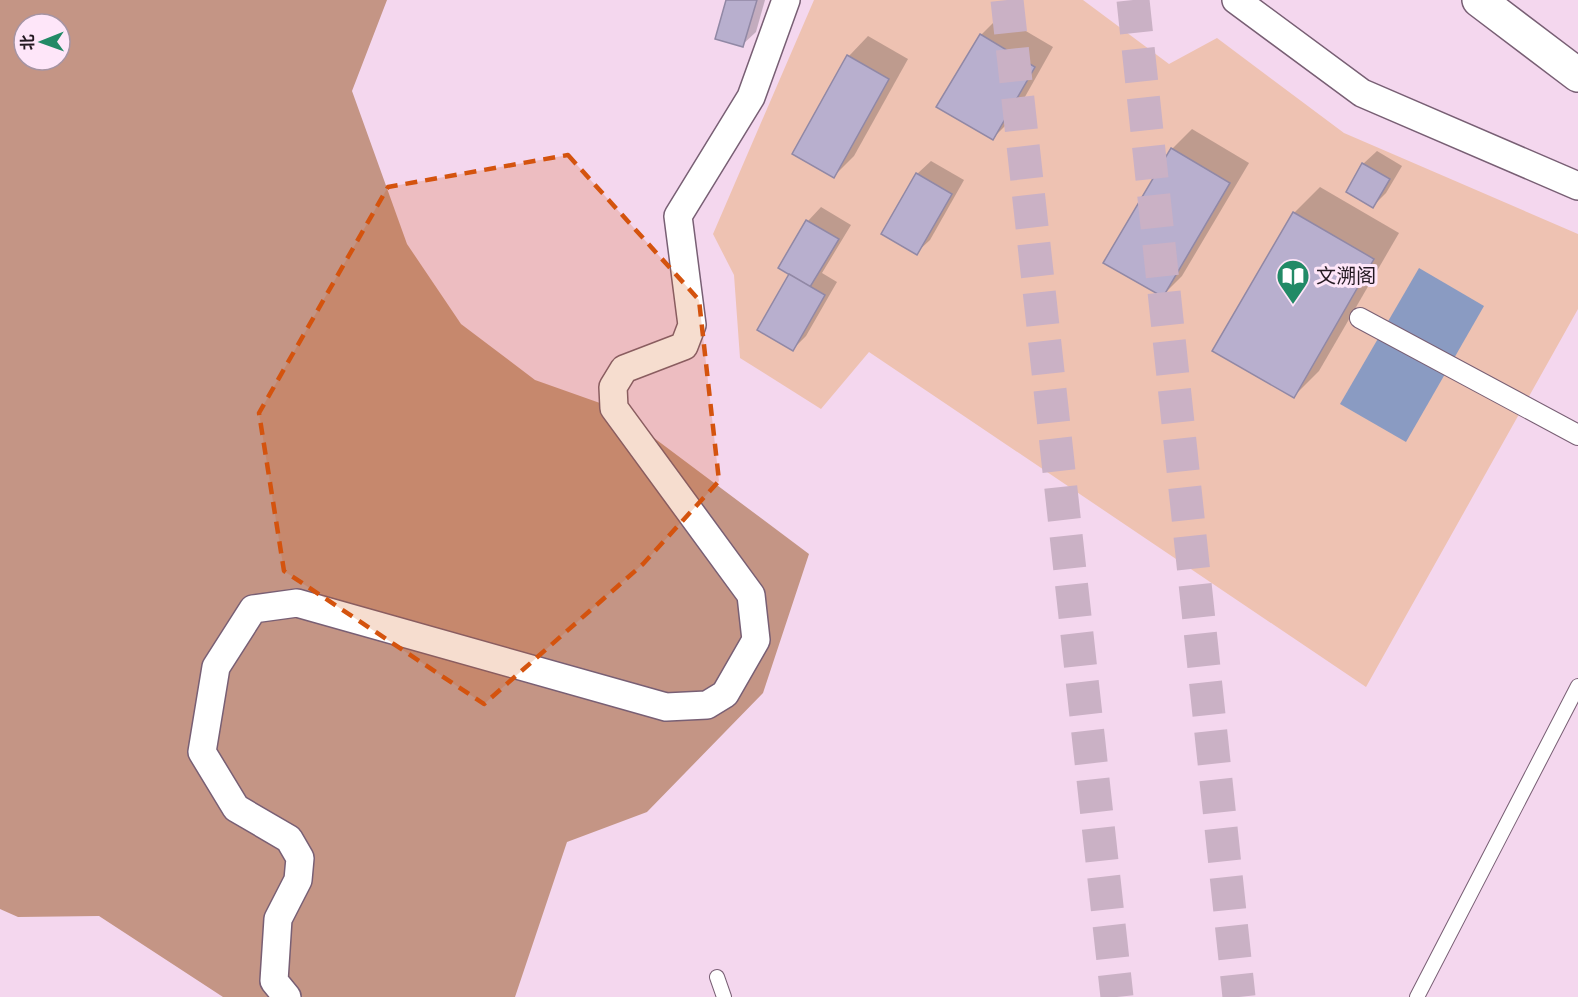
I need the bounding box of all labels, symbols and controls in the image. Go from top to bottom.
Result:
north arrow [12,12,72,72]
text: 北 [19,34,36,50]
library icon: 文溯阁 [1275,258,1311,305]
place label: 文溯阁 [1316,265,1376,287]

